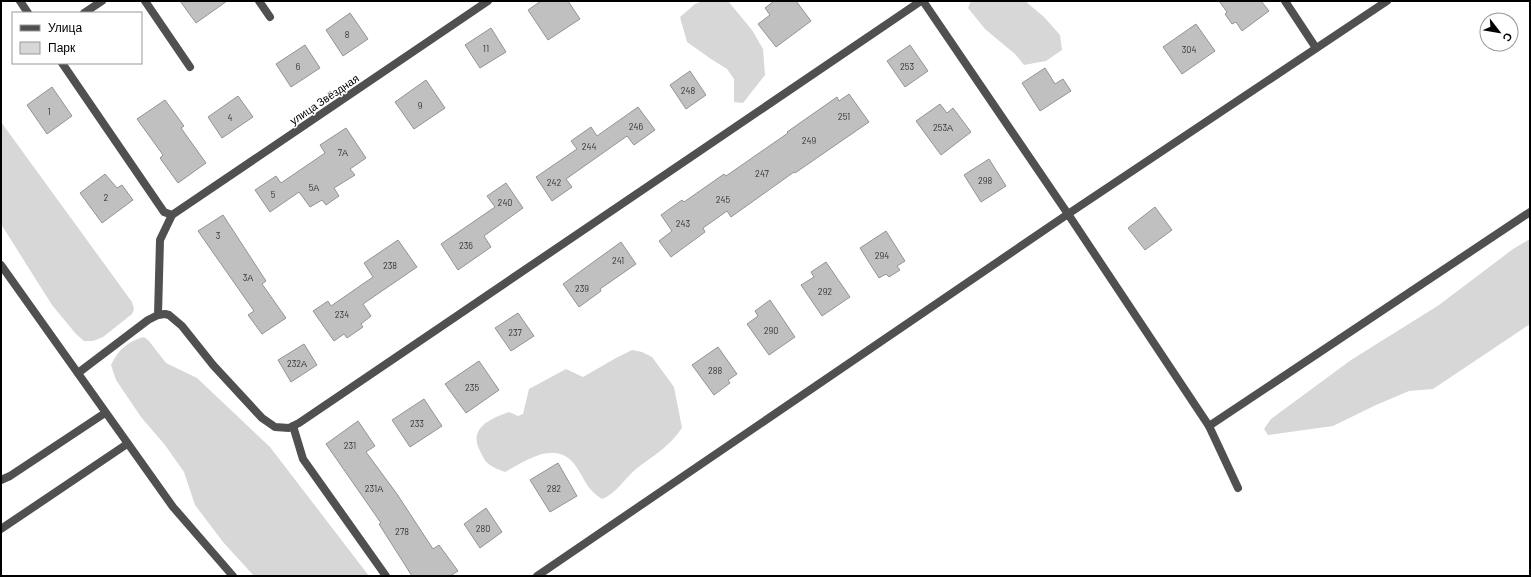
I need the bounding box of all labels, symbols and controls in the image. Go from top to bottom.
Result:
legend [12,12,142,64]
north arrow [1479,12,1519,52]
text: Улица [48,20,82,35]
house number: 8 [345,29,350,40]
text: С [1500,31,1516,44]
text: Парк [48,40,76,55]
house number: 11 [483,43,489,54]
house number: 304 [1182,44,1196,55]
house number: 6 [296,61,301,72]
house number: 253 [900,61,914,72]
street label: улица Звёздная [287,71,361,127]
house number: 248 [681,85,696,96]
house number: 9 [418,100,423,111]
house number: 1 [47,106,51,117]
house number: 251 [838,111,850,122]
house number: 4 [228,112,233,123]
house number: 246 [629,121,644,132]
house number: 253А [933,122,953,133]
house number: 249 [802,135,817,146]
house number: 244 [582,141,596,152]
house number: 7А [338,147,348,158]
house number: 247 [755,168,770,179]
house number: 298 [978,175,992,186]
house number: 242 [547,177,561,188]
house number: 5А [309,182,319,193]
house number: 5 [271,189,276,200]
house number: 2 [104,192,109,203]
house number: 245 [716,194,731,205]
house number: 240 [498,197,512,208]
house number: 243 [676,218,691,229]
house number: 3 [216,230,221,241]
house number: 236 [459,240,473,251]
house number: 294 [875,250,889,261]
house number: 241 [612,255,624,266]
house number: 238 [383,260,397,271]
house number: 3А [243,272,253,283]
house number: 239 [575,283,589,294]
house number: 292 [818,286,832,297]
house number: 234 [335,309,349,320]
house number: 290 [764,325,778,336]
house number: 237 [508,327,523,338]
house number: 232А [287,358,307,369]
house number: 288 [708,365,722,376]
house number: 235 [465,382,479,393]
house number: 233 [410,418,424,429]
house number: 231 [344,440,356,451]
house number: 231А [365,483,383,494]
house number: 282 [547,483,561,494]
house number: 280 [476,523,490,534]
house number: 278 [395,526,409,537]

